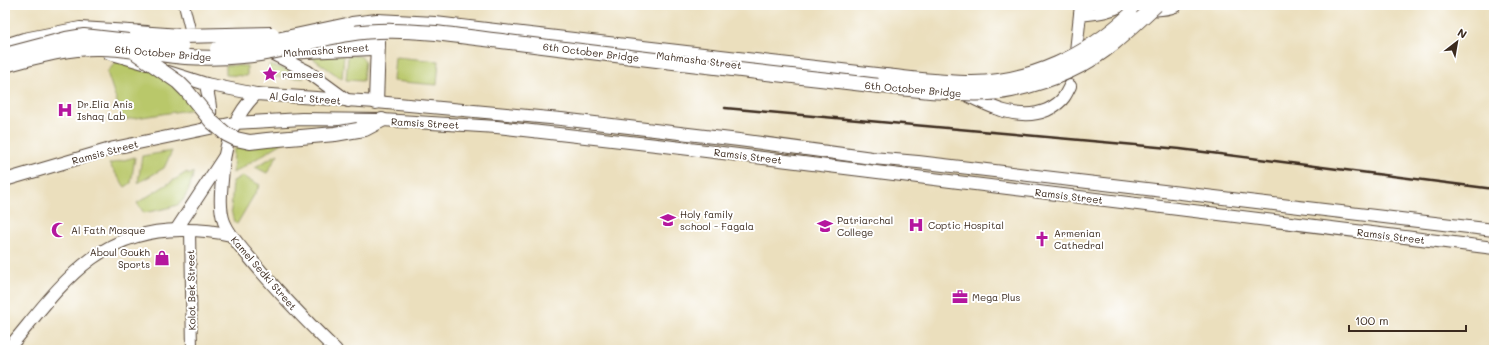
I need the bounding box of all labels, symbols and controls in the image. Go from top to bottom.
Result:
north arrow [1437,22,1477,62]
text: N [1455,24,1470,42]
street label: 6th October Bridge [542,39,640,65]
street label: Mahmasha Street [283,40,369,60]
street label: 6th October Bridge [114,42,212,64]
street label: Mahmasha Street [656,48,742,72]
place icon: ramsees [261,65,279,83]
place label: ramsees [282,67,323,81]
street label: 6th October Bridge [864,78,962,100]
street label: Al Gala' Street [268,88,342,108]
place label: Dr.Elia Anis Ishaq Lab [77,97,133,123]
hospital icon: Dr.Elia Anis Ishaq Lab [56,101,74,119]
street label: Ramsis Street [390,114,460,132]
street label: Ramsis Street [70,136,140,168]
street label: Ramsis Street [713,145,783,167]
street label: Ramsis Street [1034,185,1104,207]
place label: Holy family school - Fagala [680,207,754,233]
school or university icon: Holy family school - Fagala [659,211,677,229]
place label: Patriarchal College [837,213,893,239]
hospital icon: Coptic Hospital [907,216,925,234]
school or university icon: Patriarchal College [816,217,834,235]
place label: Coptic Hospital [928,218,1004,232]
mosque icon: Al Fath Mosque [50,221,68,239]
place label: Al Fath Mosque [71,223,146,237]
street label: Ramsis Street [1356,225,1426,247]
place label: Armenian Cathedral [1054,226,1104,252]
church icon: Armenian Cathedral [1033,230,1051,248]
street label: Kamel Sedki Street [228,233,300,313]
place label: Aboul Goukh Sports [90,245,150,271]
shop icon: Aboul Goukh Sports [153,249,171,267]
street label: Kolot Bek Street [183,249,199,331]
office icon: Mega Plus [951,288,969,306]
place label: Mega Plus [972,290,1020,304]
scale bar [1349,307,1466,333]
text: 100 m [1355,312,1389,328]

